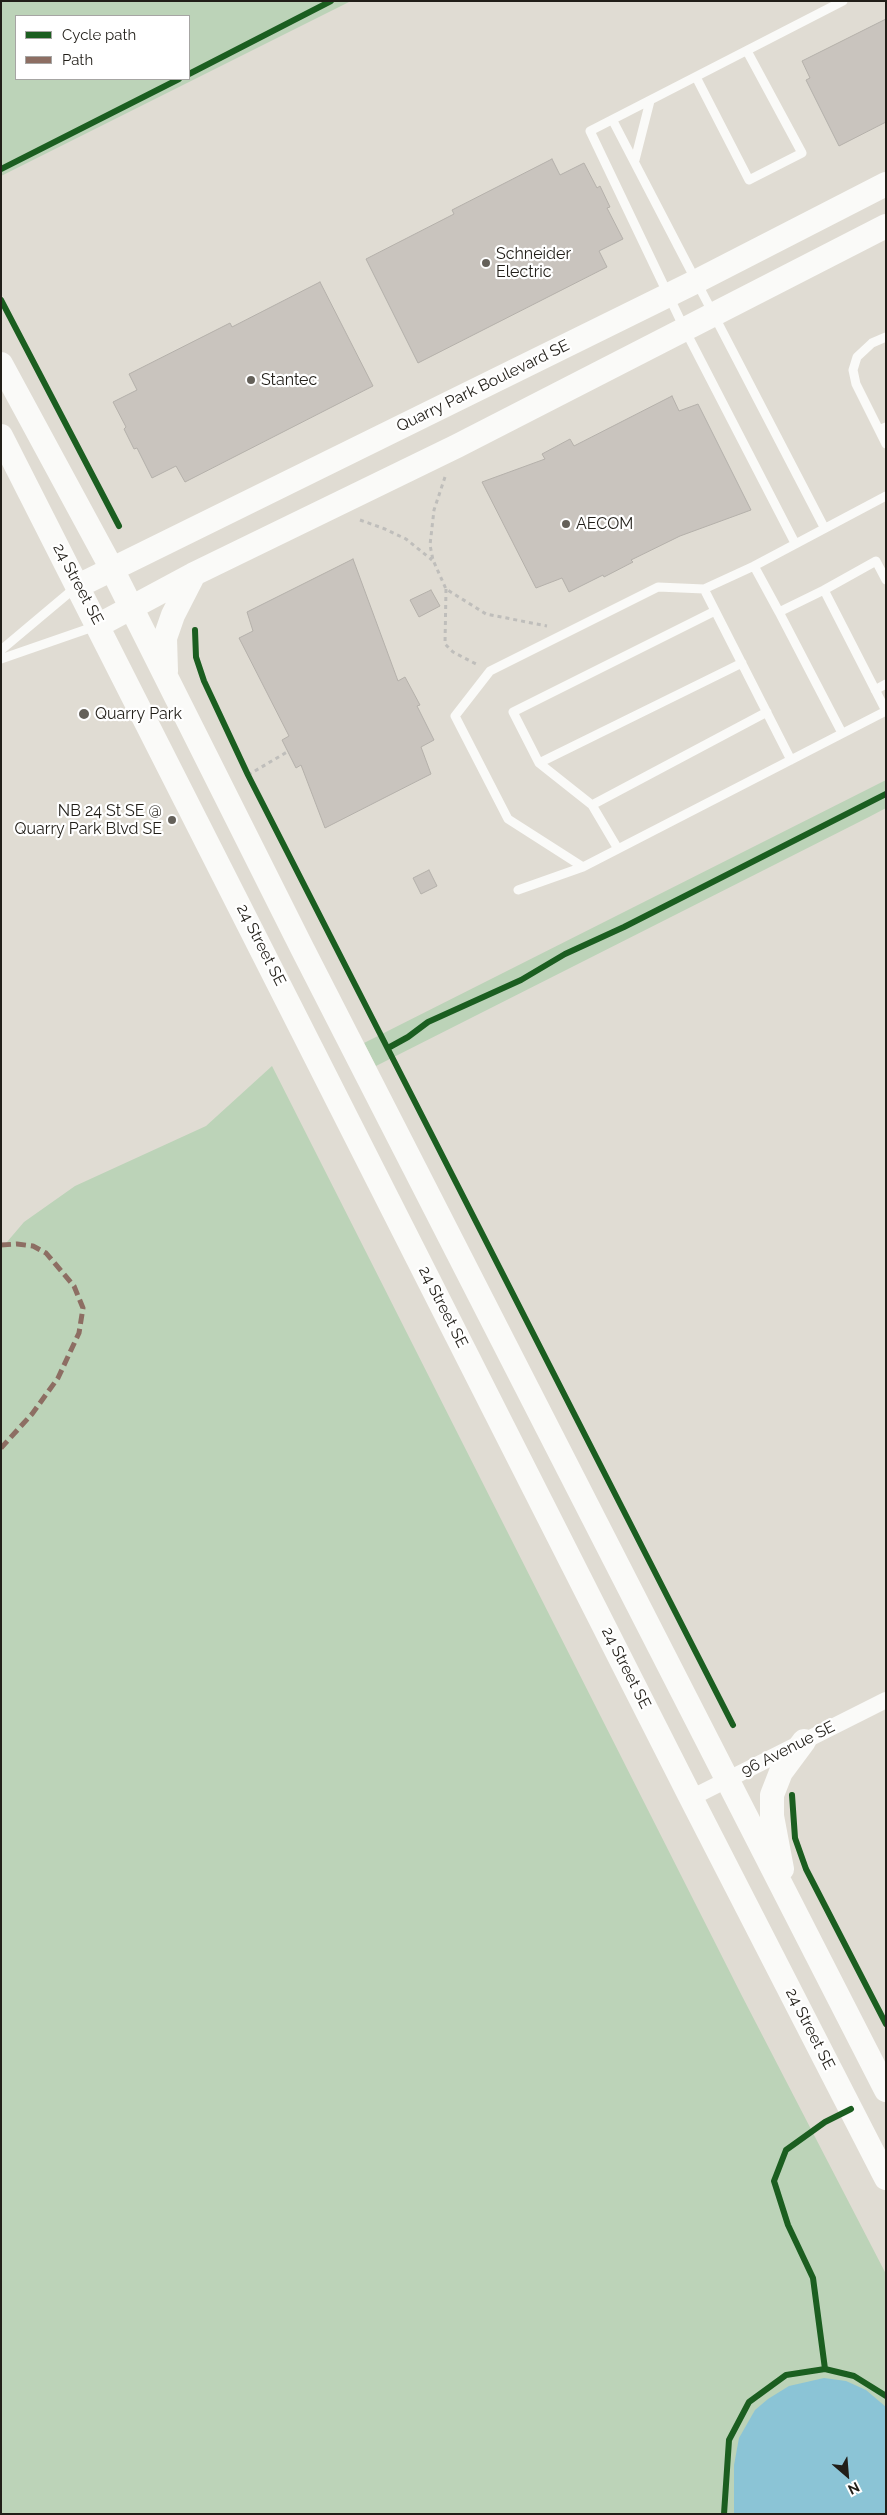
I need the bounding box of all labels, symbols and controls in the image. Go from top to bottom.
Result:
legend [15,15,190,80]
text: Cycle path [62,26,136,44]
text: Path [62,51,93,69]
place label: Schneider Electric [496,244,571,282]
marker: Schneider Electric [480,257,492,269]
street label: Quarry Park Boulevard SE [393,336,573,436]
place label: Stantec [261,370,317,390]
marker: Stantec [245,374,257,386]
place label: AECOM [576,514,633,534]
marker: AECOM [560,518,572,530]
street label: 24 Street SE [49,540,107,628]
place label: Quarry Park [95,704,182,724]
marker: Quarry Park [77,707,91,721]
place label: NB 24 St SE @ Quarry Park Blvd SE [15,801,162,839]
marker: NB 24 St SE @ Quarry Park Blvd SE [166,814,178,826]
street label: 24 Street SE [232,901,290,989]
street label: 24 Street SE [414,1263,472,1351]
street label: 24 Street SE [597,1624,655,1712]
street label: 96 Avenue SE [738,1717,838,1781]
street label: 24 Street SE [781,1985,839,2073]
north arrow [822,2450,872,2500]
text: N [845,2479,862,2498]

